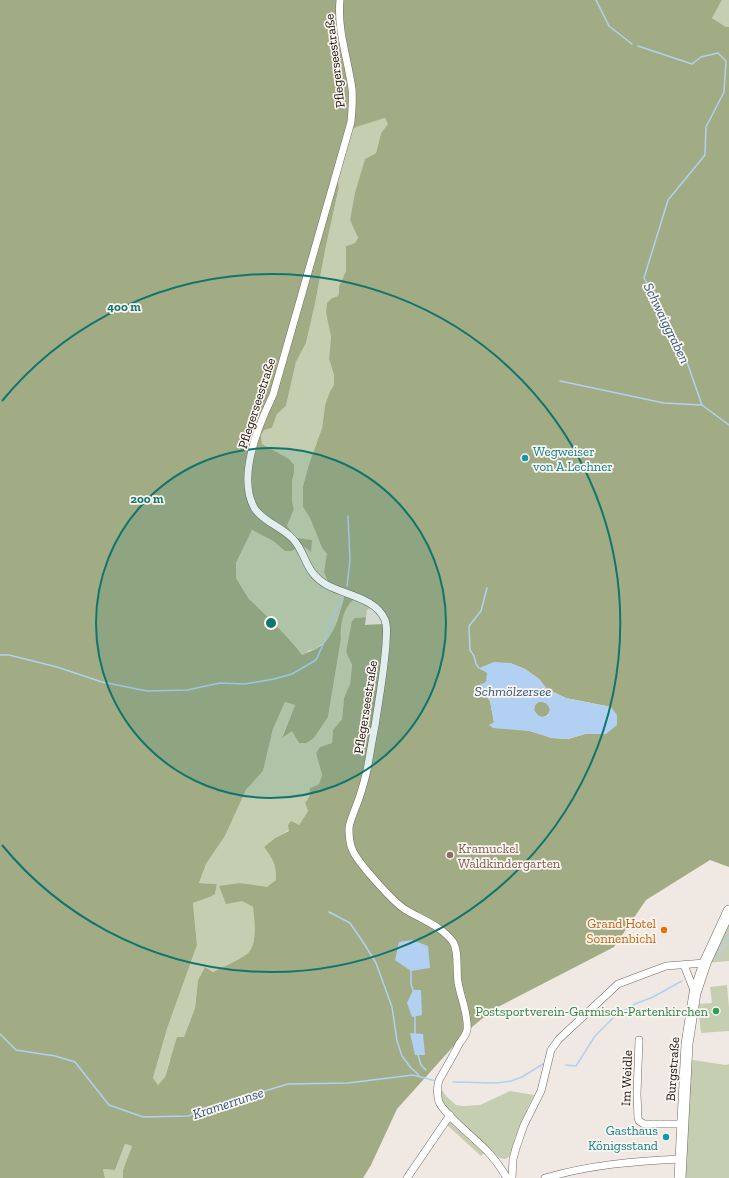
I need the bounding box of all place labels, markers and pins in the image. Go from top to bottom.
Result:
place label: Wegweiser von A.Lechner [533,444,613,474]
marker: Wegweiser von A.Lechner [520,453,530,463]
centre of rings [264,616,278,630]
place label: Kramuckel Waldkindergarten [458,841,561,871]
marker: Kramuckel Waldkindergarten [445,850,455,860]
place label: Grand Hotel Sonnenbichl [587,916,657,946]
marker: Grand Hotel Sonnenbichl [659,925,669,935]
place label: Postsportverein-Garmisch-Partenkirchen [475,1004,709,1019]
marker: Postsportverein-Garmisch-Partenkirchen [711,1006,721,1016]
place label: Gasthaus Königsstand [588,1123,658,1153]
marker: Gasthaus Königsstand [661,1132,671,1142]

